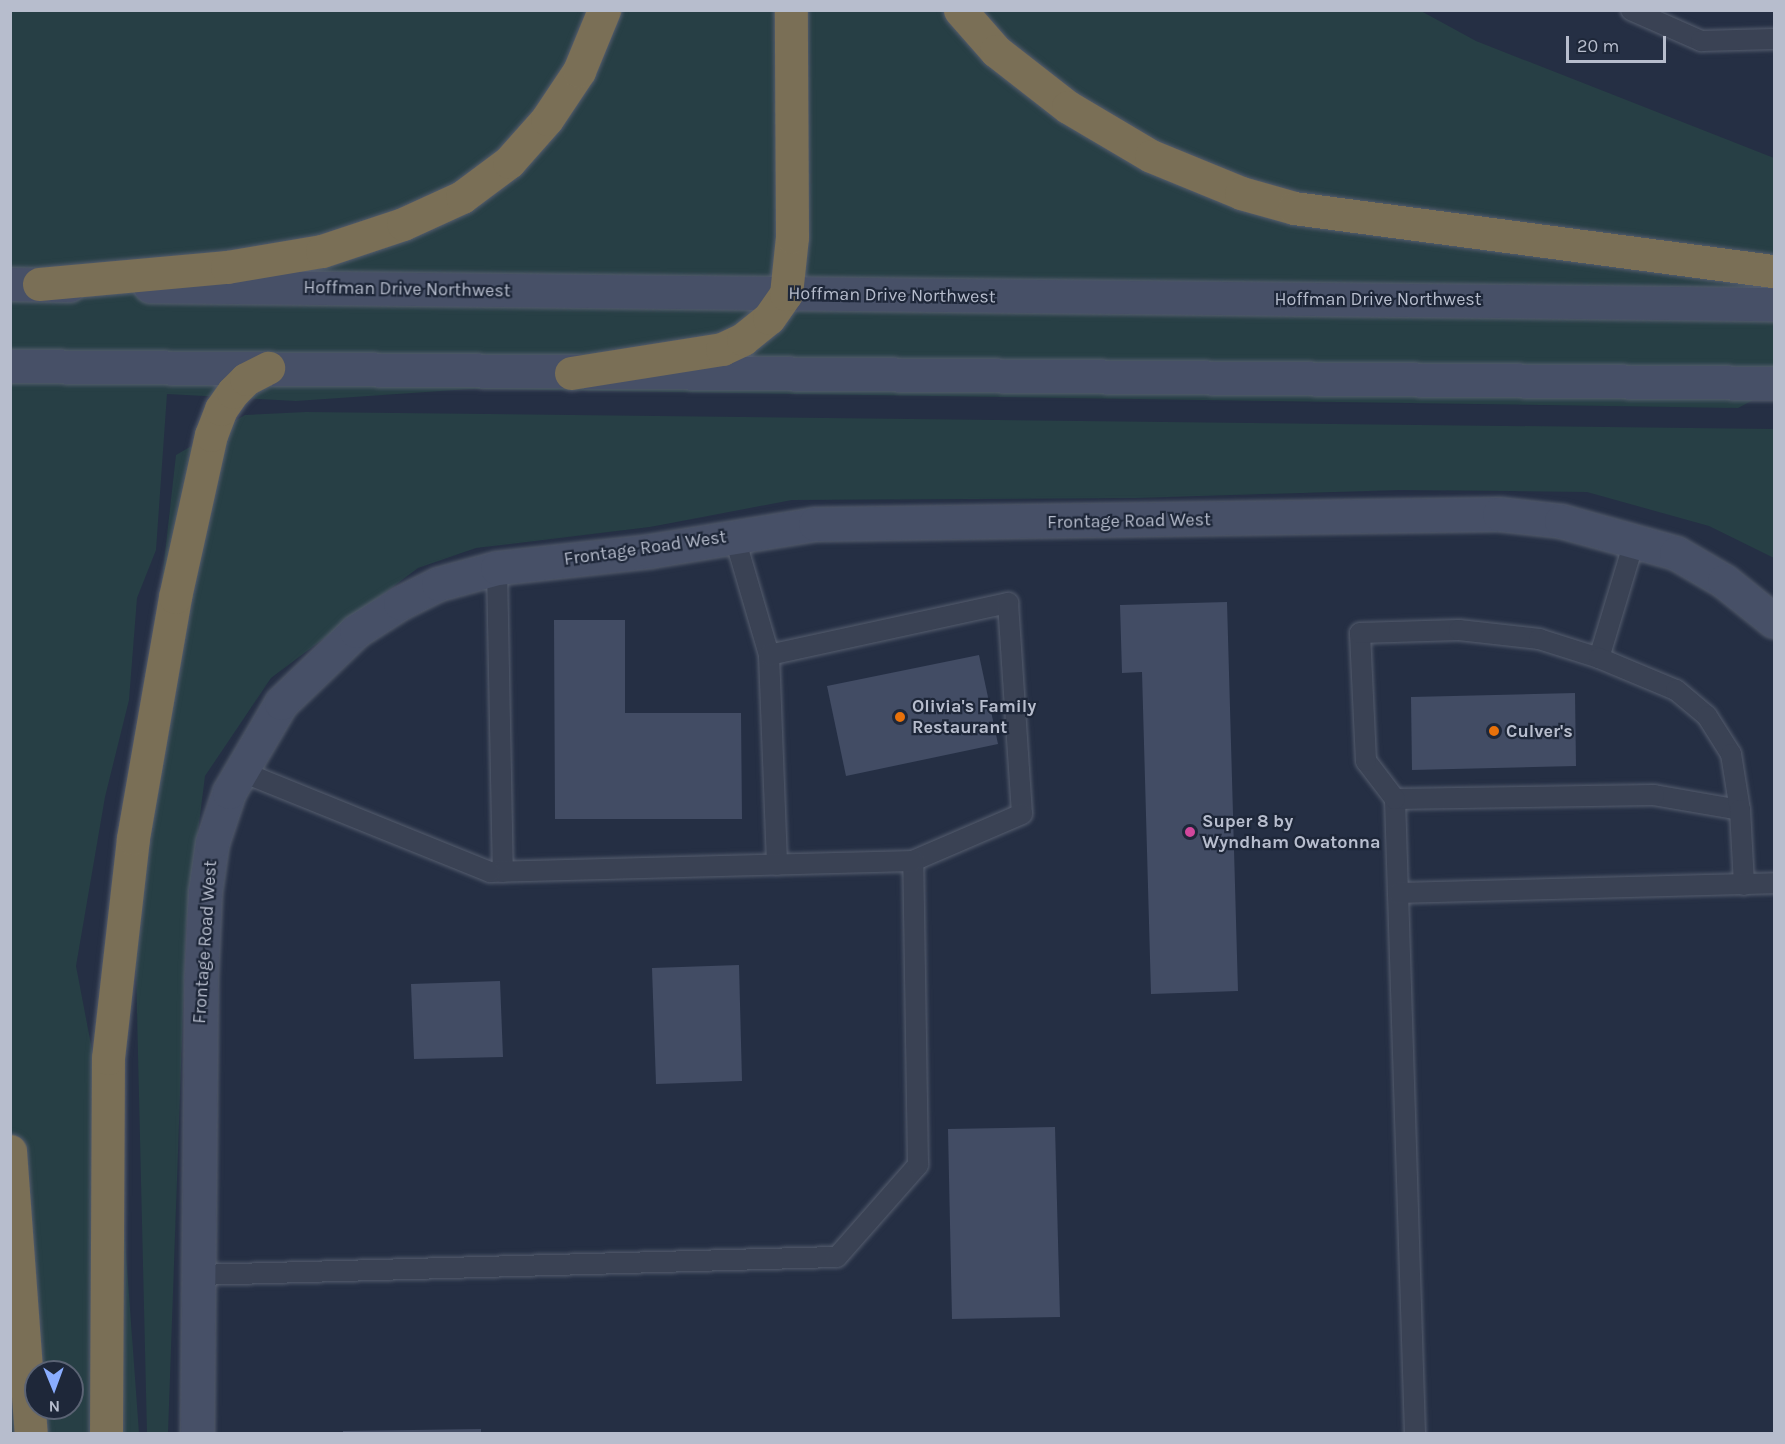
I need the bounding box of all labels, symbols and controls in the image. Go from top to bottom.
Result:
scale bar [1569,24,1670,62]
text: 20 m [1577,35,1619,57]
street label: Hoffman Drive Northwest [303,276,511,302]
street label: Hoffman Drive Northwest [788,282,996,308]
street label: Hoffman Drive Northwest [1274,288,1482,310]
street label: Frontage Road West [1047,509,1211,533]
street label: Frontage Road West [562,526,728,570]
place label: Olivia's Family Restaurant [912,696,1036,738]
marker: Olivia's Family Restaurant [893,710,907,724]
place label: Culver's [1506,720,1573,742]
marker: Culver's [1487,724,1501,738]
place label: Super 8 by Wyndham Owatonna [1202,811,1380,854]
marker: Super 8 by Wyndham Owatonna [1183,825,1197,839]
street label: Frontage Road West [189,860,221,1024]
north arrow [24,1360,84,1420]
text: N [48,1397,60,1416]

